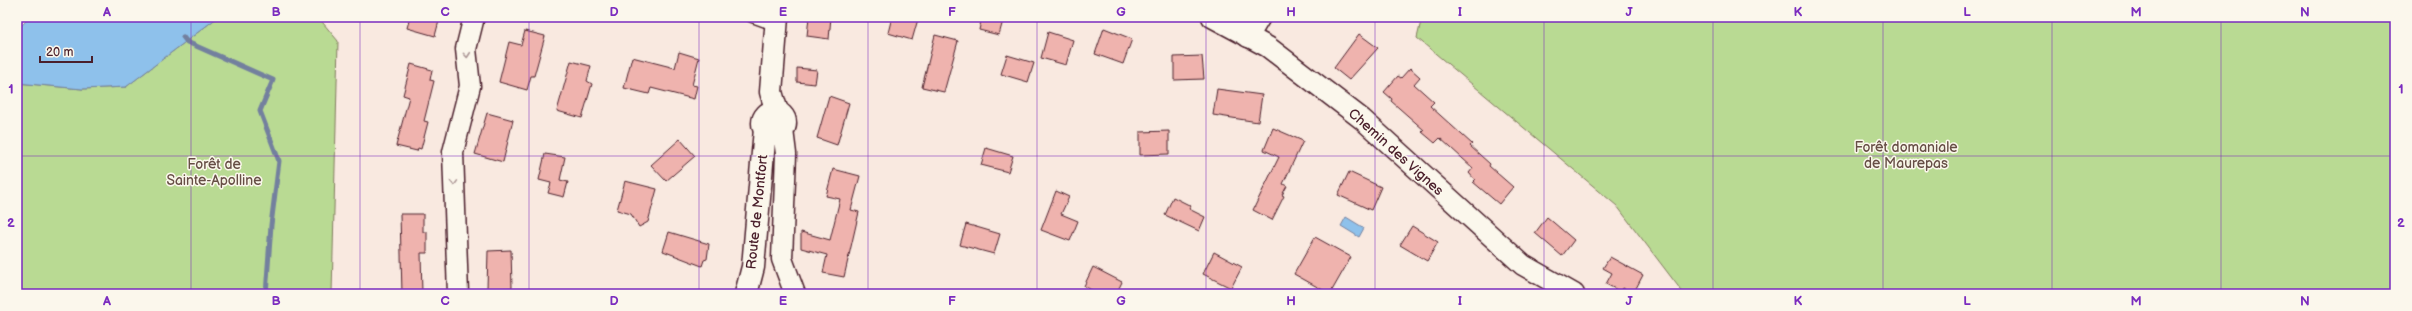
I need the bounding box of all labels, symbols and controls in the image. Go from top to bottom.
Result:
text: A [102,4,111,20]
text: B [271,4,281,20]
text: C [440,4,450,20]
text: D [609,4,619,20]
text: E [779,4,788,20]
text: F [948,4,956,20]
text: G [1116,4,1126,20]
text: H [1286,4,1296,20]
text: I [1458,4,1462,20]
text: J [1625,4,1633,20]
text: K [1794,4,1803,20]
text: L [1963,4,1971,20]
text: M [2130,4,2142,20]
text: N [2300,4,2310,20]
scale bar [40,38,92,64]
text: 20 m [46,45,73,60]
one-way arrow [462,52,471,58]
text: 1 [8,81,14,97]
text: 1 [2398,81,2404,97]
street label: Chemin des Vignes [1345,105,1447,199]
park label: Forêt domaniale de Maurepas [1854,139,1958,172]
street label: Route de Montfort [743,153,772,270]
park label: Forêt de Sainte-Apolline [166,156,262,189]
one-way arrow [450,180,459,186]
text: 2 [7,215,15,231]
text: 2 [2397,215,2405,231]
text: A [102,293,111,309]
text: B [271,293,281,309]
text: C [440,293,450,309]
text: D [609,293,619,309]
text: E [779,293,788,309]
text: F [948,293,956,309]
text: G [1116,293,1126,309]
text: H [1286,293,1296,309]
text: I [1458,293,1462,309]
text: J [1625,293,1633,309]
text: K [1794,293,1803,309]
text: L [1963,293,1971,309]
text: M [2130,293,2142,309]
text: N [2300,293,2310,309]

